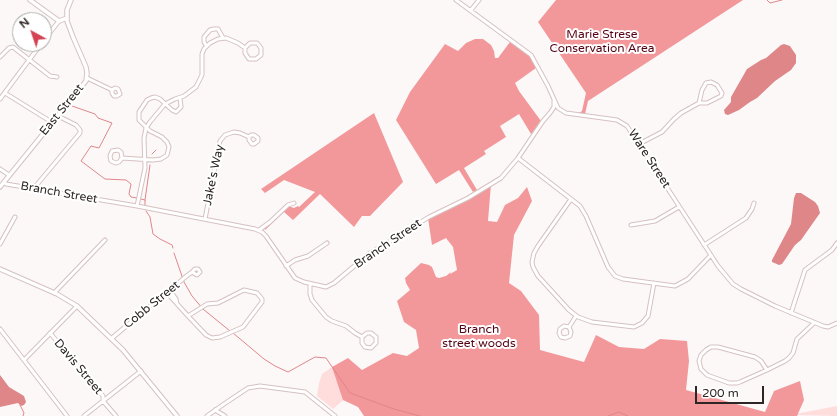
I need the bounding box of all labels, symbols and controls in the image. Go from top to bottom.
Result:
north arrow [12,12,52,52]
text: N [17,15,32,31]
park label: Marie Strese Conservation Area [550,28,654,56]
street label: East Street [37,81,87,139]
street label: Ware Street [625,127,673,191]
street label: Jake's Way [201,143,227,207]
street label: Branch Street [19,179,99,207]
street label: Branch Street [352,216,424,272]
street label: Cobb Street [121,278,183,332]
park label: Branch street woods [442,323,516,351]
street label: Davis Street [51,336,105,398]
scale bar [697,378,766,404]
text: 200 m [702,386,739,400]

